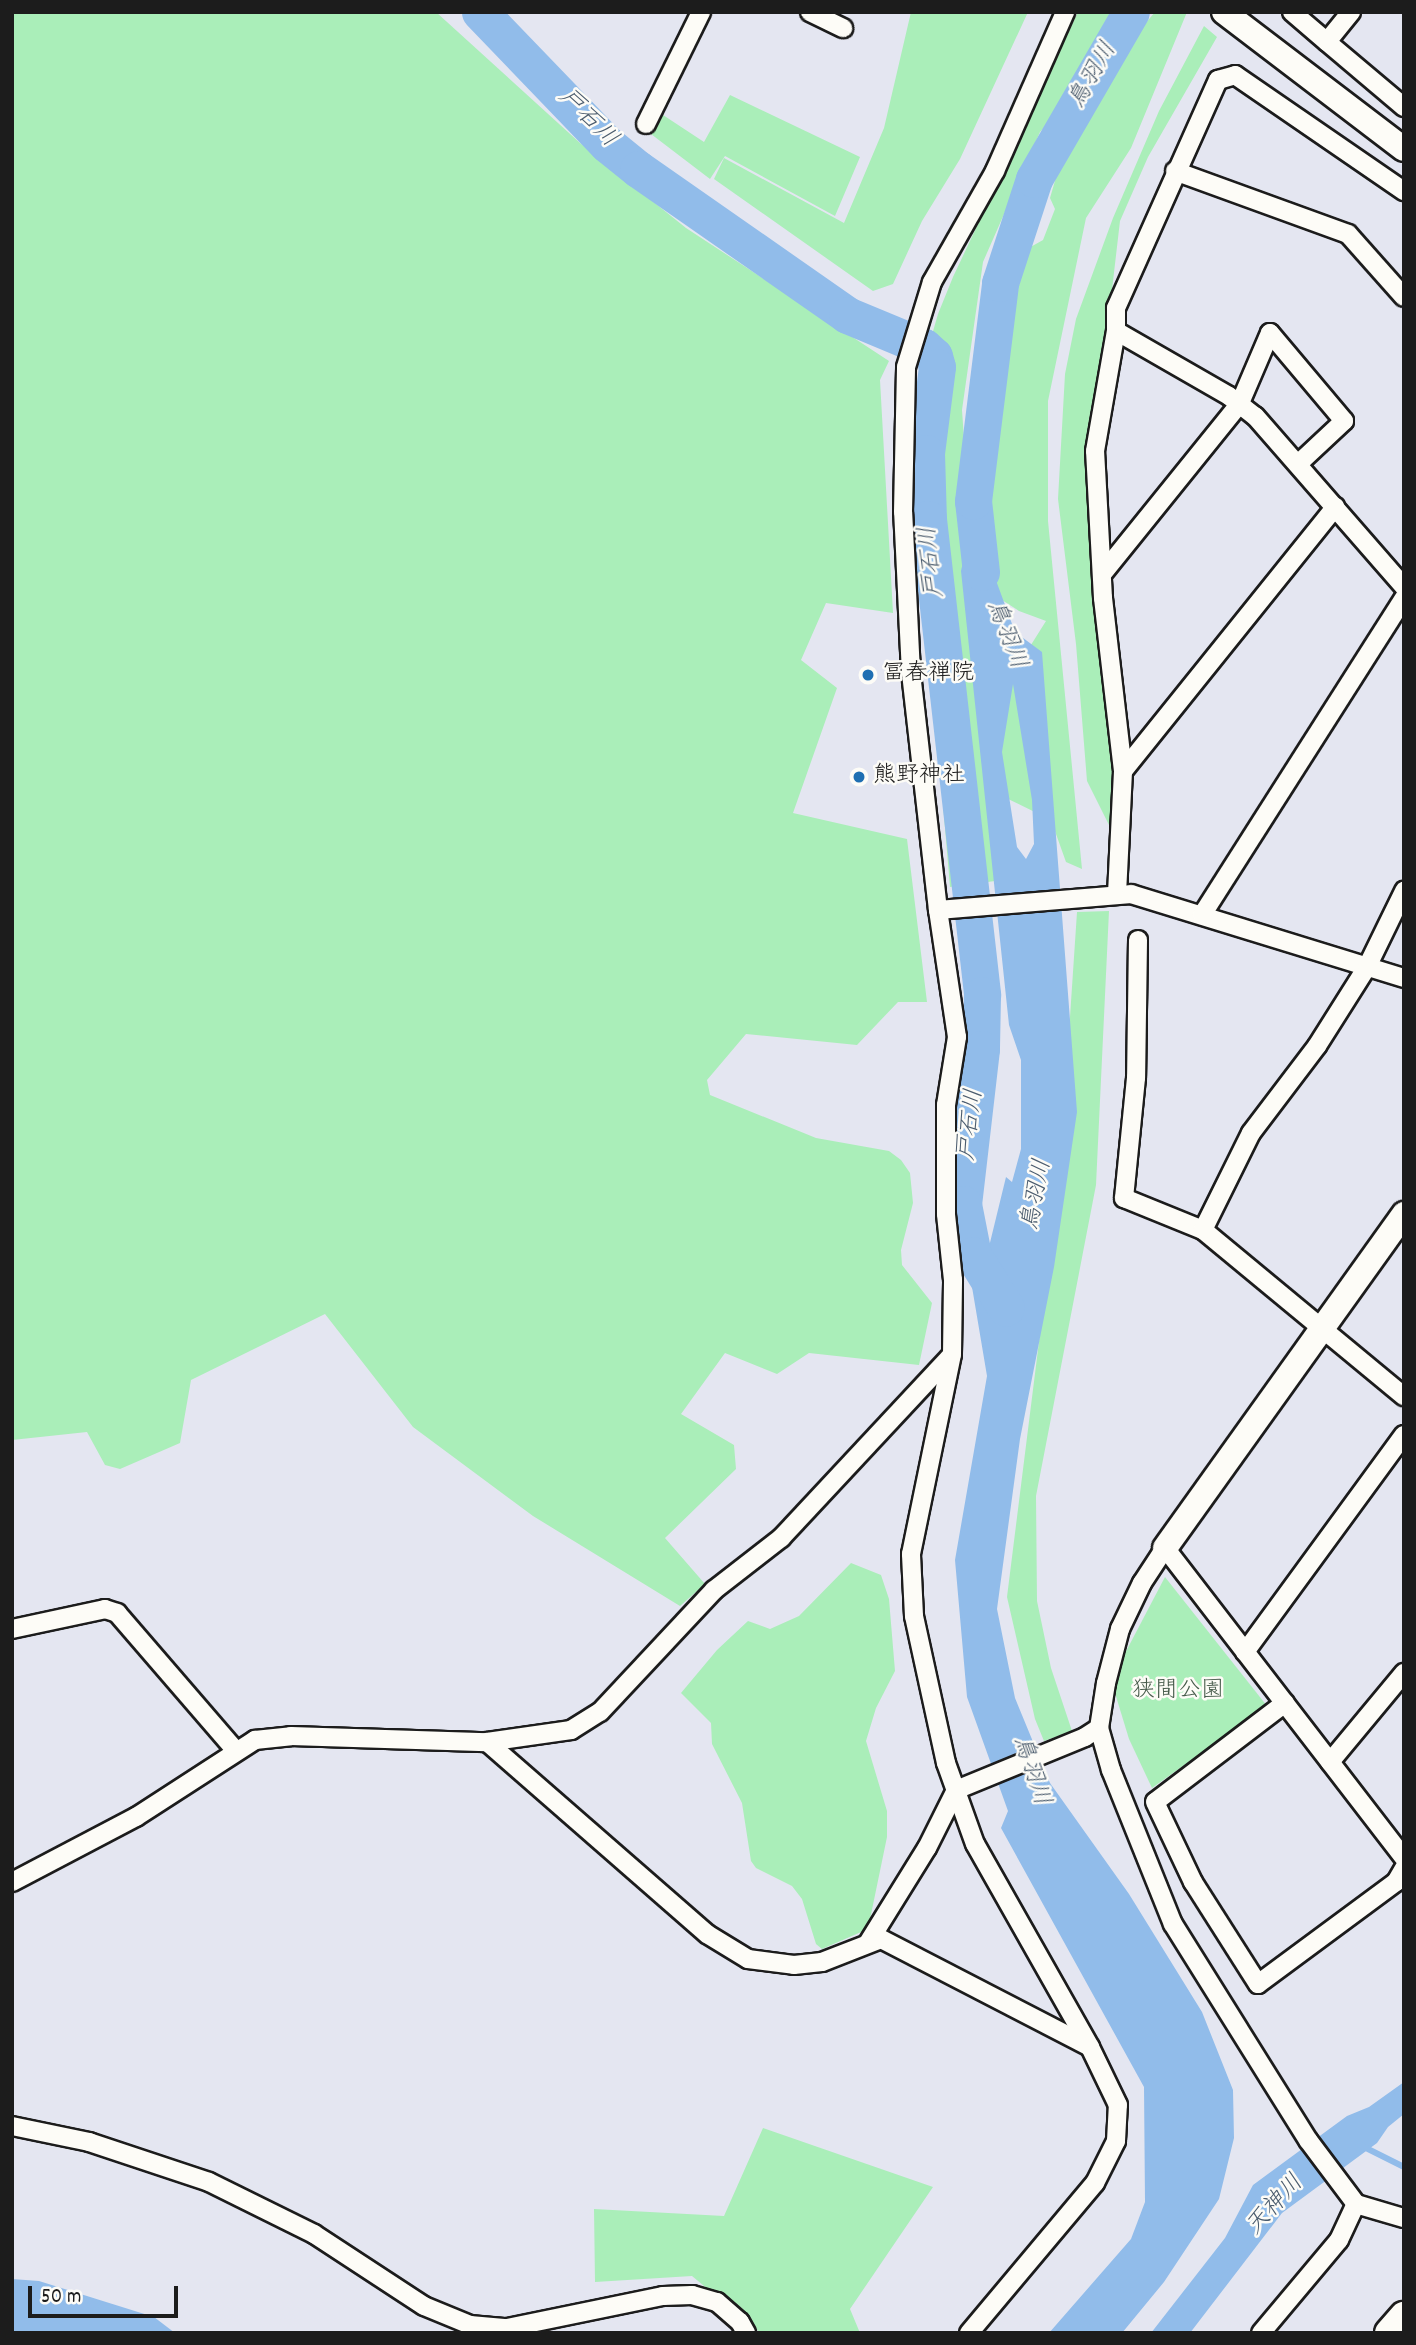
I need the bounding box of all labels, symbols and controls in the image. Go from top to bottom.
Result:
water label: 鳥羽川 [1064,38,1124,114]
water label: 戸石川 [551,83,623,155]
water label: 戸石川 [915,525,951,599]
water label: 鳥羽川 [979,596,1031,674]
place label: 冨春禅院 [882,661,974,689]
marker: 冨春禅院 [860,667,876,683]
place label: 熊野神社 [873,763,965,791]
marker: 熊野神社 [851,769,867,785]
water label: 戸石川 [953,1088,991,1162]
water label: 鳥羽川 [1017,1157,1059,1233]
park label: 狭間公園 [1132,1678,1224,1706]
water label: 鳥羽川 [1005,1732,1055,1810]
water label: 天神川 [1241,2170,1311,2242]
scale bar [32,2272,182,2316]
text: 50 m [41,2283,81,2313]

